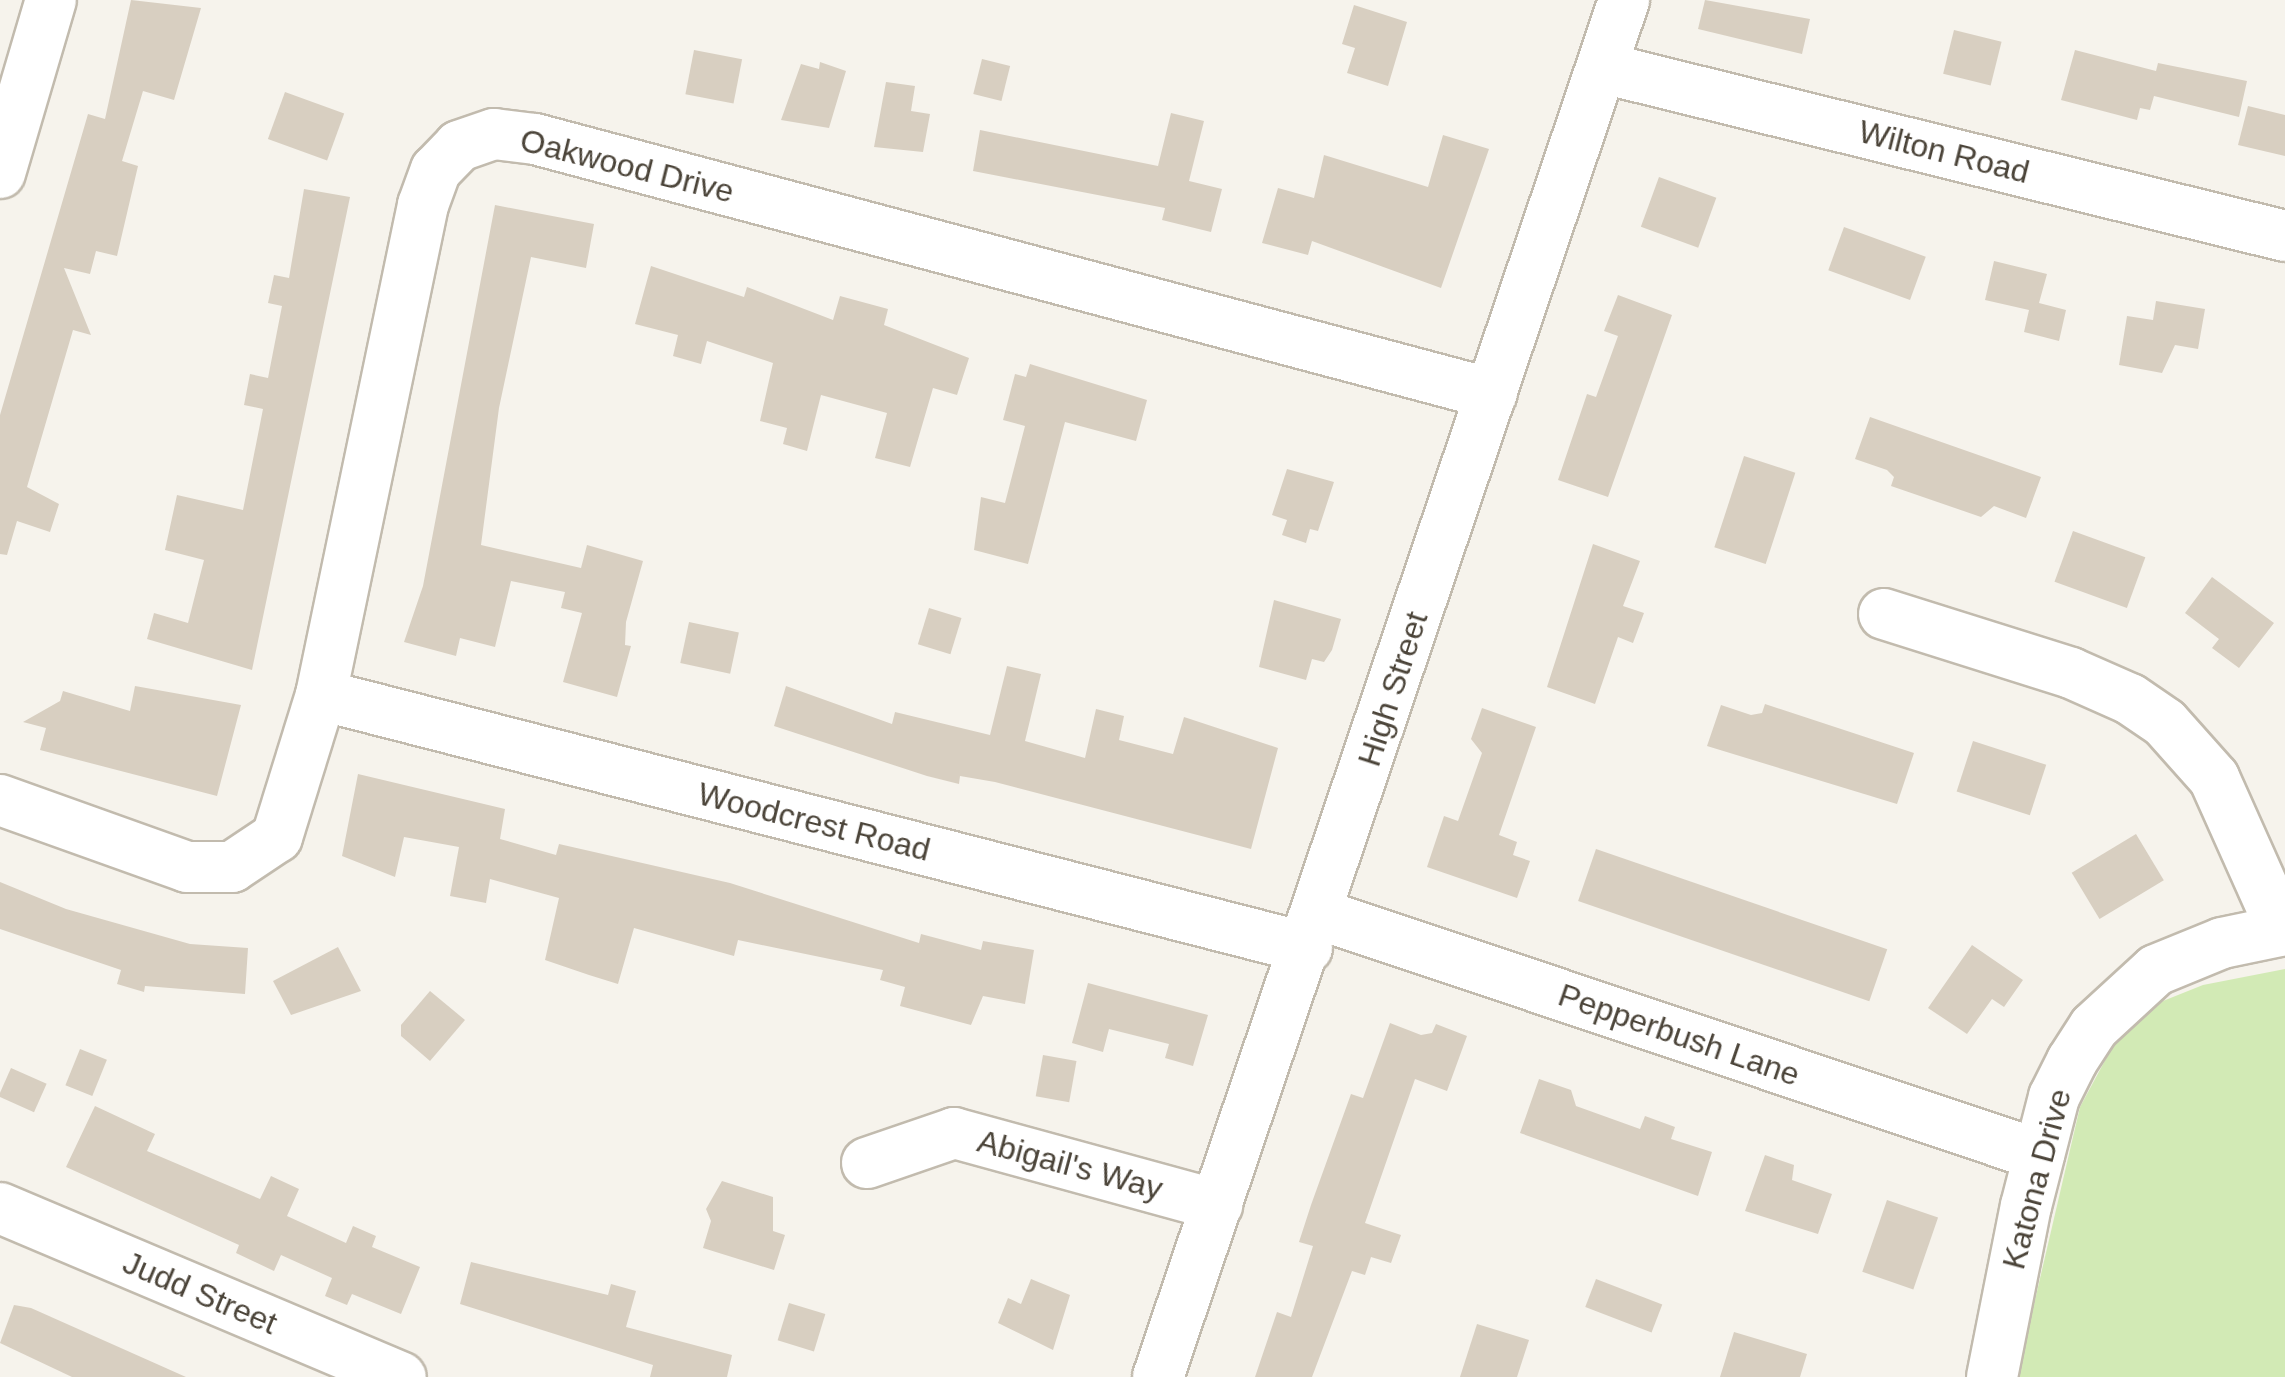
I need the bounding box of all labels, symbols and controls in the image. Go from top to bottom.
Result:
street label: Wilton Road [1855,112,2033,192]
street label: Oakwood Drive [516,121,738,211]
street label: High Street [1350,607,1436,771]
street label: Woodcrest Road [694,775,934,869]
street label: Pepperbush Lane [1553,976,1805,1094]
street label: Katona Drive [1995,1085,2079,1273]
street label: Abigail's Way [973,1122,1167,1208]
street label: Judd Street [117,1243,283,1343]

